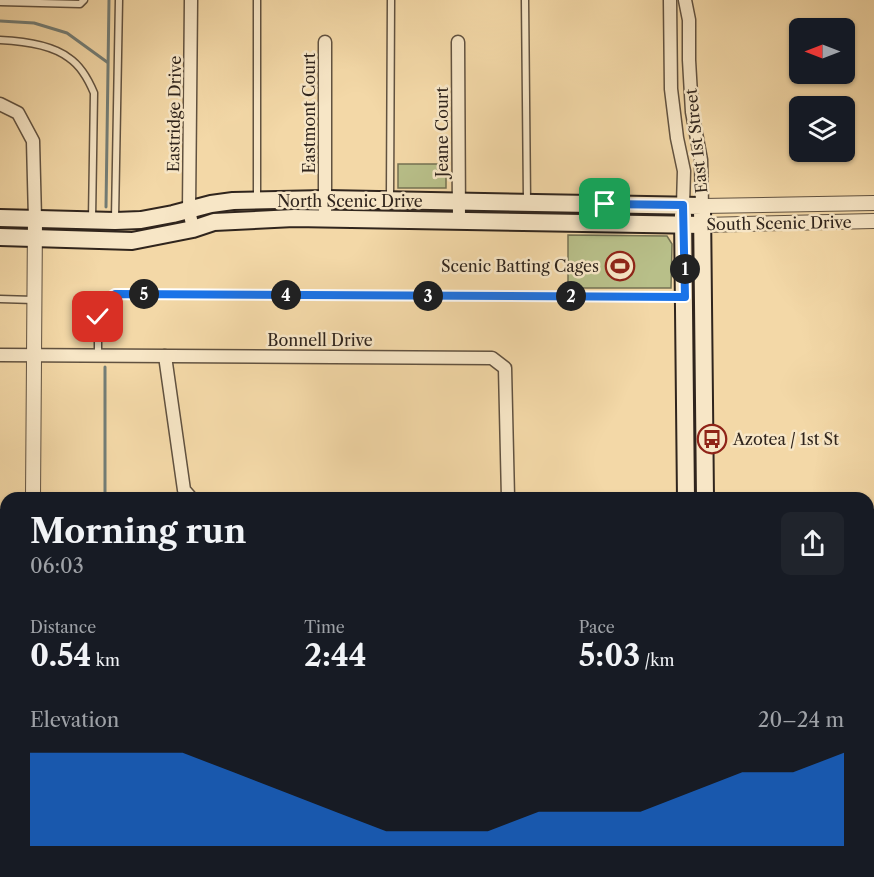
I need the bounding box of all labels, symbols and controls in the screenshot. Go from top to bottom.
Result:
north arrow [789,18,855,84]
map controls [789,18,855,162]
street label: Eastmont Court [299,52,319,174]
street label: Eastridge Drive [163,56,185,172]
street label: Jeane Court [432,86,452,180]
street label: East 1st Street [681,87,711,194]
button: layers [789,96,855,162]
pin [579,178,630,229]
icon: arrive [588,187,621,220]
street label: North Scenic Drive [277,191,423,211]
street label: South Scenic Drive [706,212,852,234]
sports icon: Scenic Batting Cages [604,250,636,282]
pin: 1 [670,254,700,284]
place label: Scenic Batting Cages [441,256,599,276]
text: 1 [681,259,689,279]
pin: 5 [129,279,159,309]
pin: 4 [271,280,301,310]
pin: 3 [413,281,443,311]
pin: 2 [556,281,586,311]
text: 5 [140,284,148,304]
text: 4 [281,285,291,305]
text: 3 [423,286,433,306]
text: 2 [566,286,576,306]
pin [72,291,123,342]
icon: check [81,300,114,333]
street label: Bonnell Drive [267,330,373,350]
bus stop icon: Azotea / 1st St [696,423,728,455]
place label: Azotea / 1st St [732,429,839,449]
text: Morning run [30,511,246,552]
button: share [781,512,844,575]
text: 06:03 [30,554,84,578]
text: Distance [30,617,96,637]
text: Time [304,617,345,637]
text: Pace [579,617,615,637]
text: 0.54 [30,637,91,674]
text: 2:44 [304,637,367,674]
text: 5:03 [579,637,640,674]
text: km [91,650,120,670]
text: /km [640,650,674,670]
text: Elevation [30,708,119,732]
text: 20–24 m [758,708,844,732]

